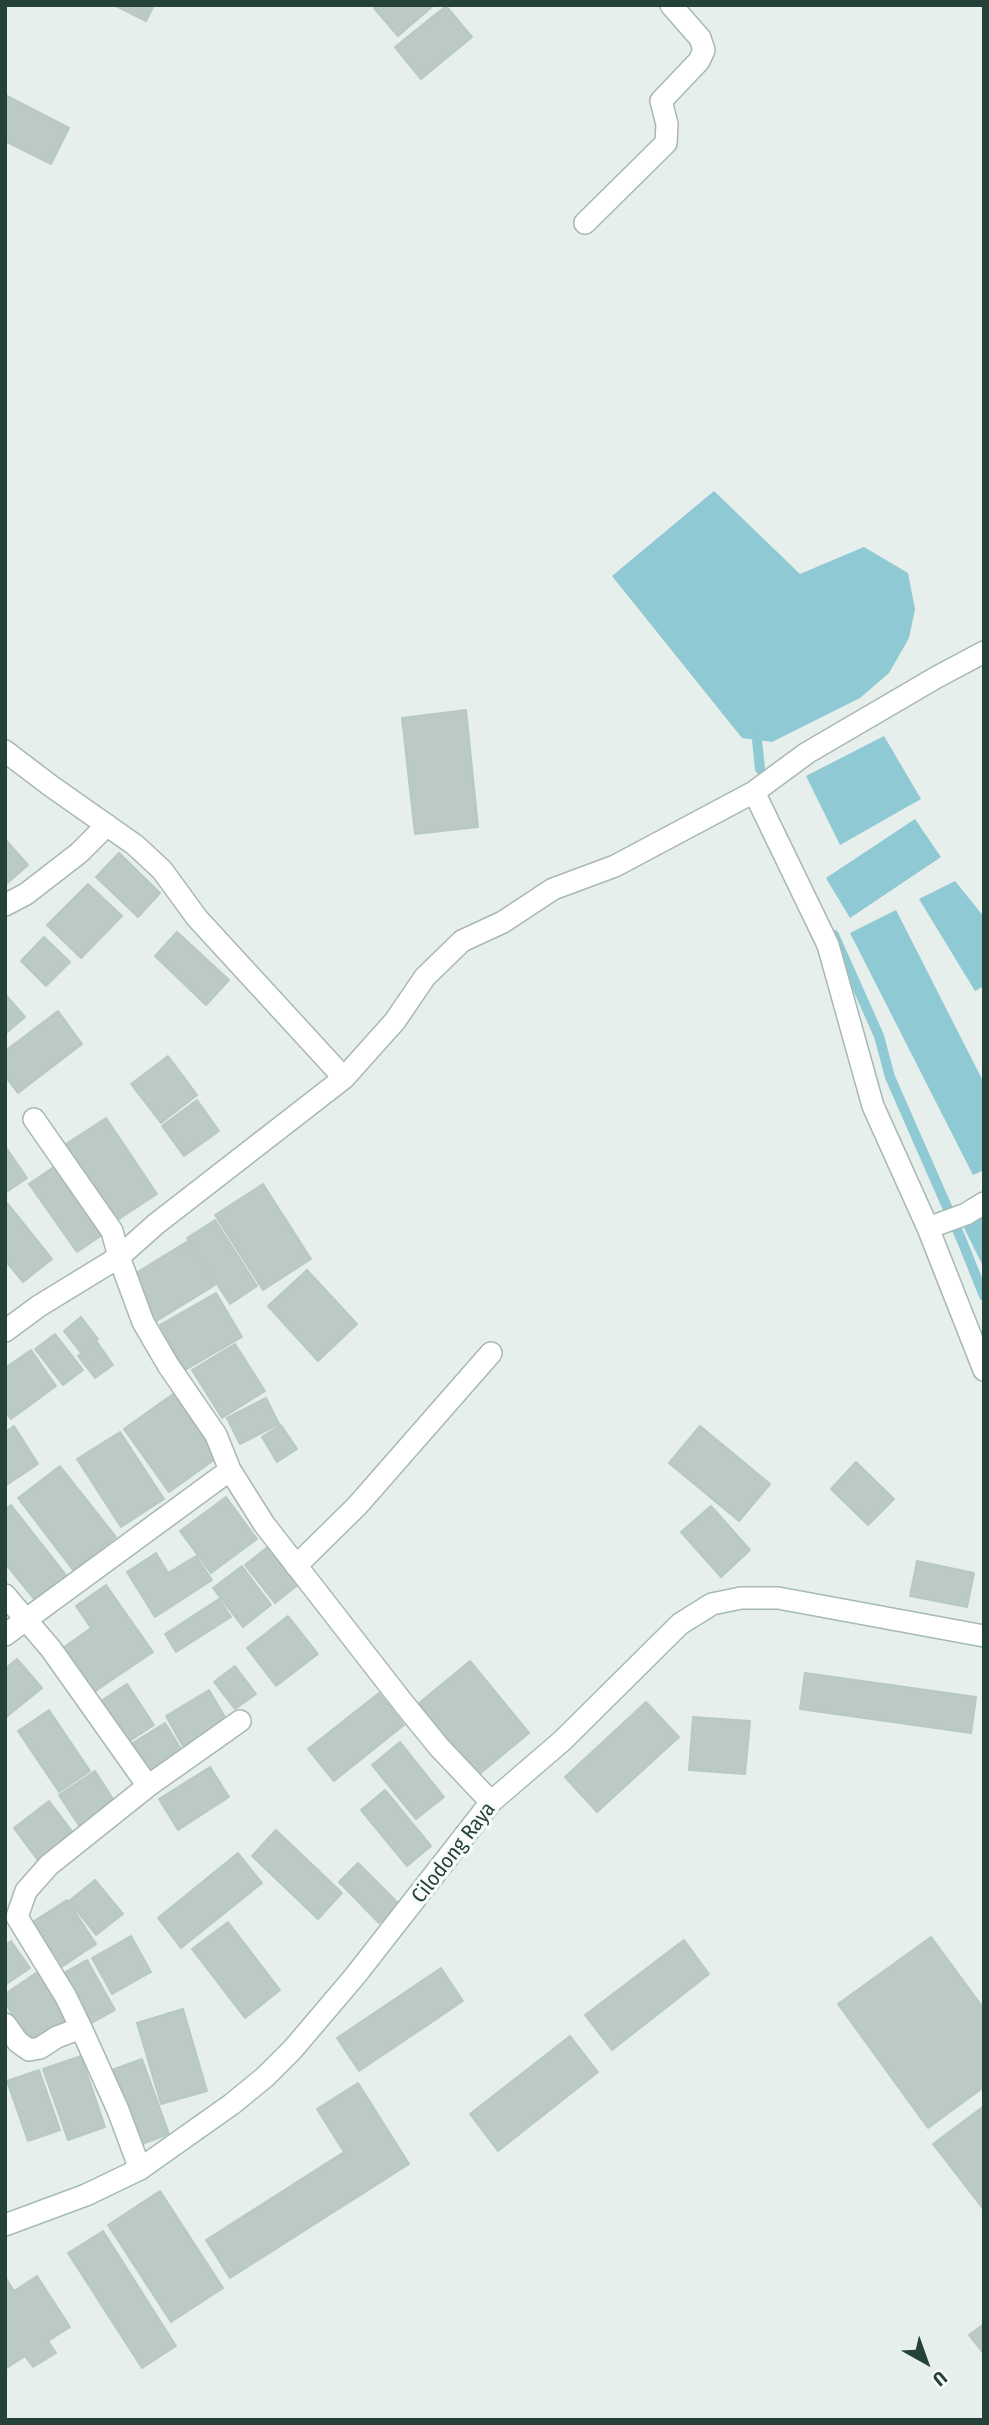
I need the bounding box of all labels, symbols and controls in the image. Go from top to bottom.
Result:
street label: Cilodong Raya [407,1797,501,1909]
north arrow [891,2327,961,2397]
text: U [928,2366,951,2391]

